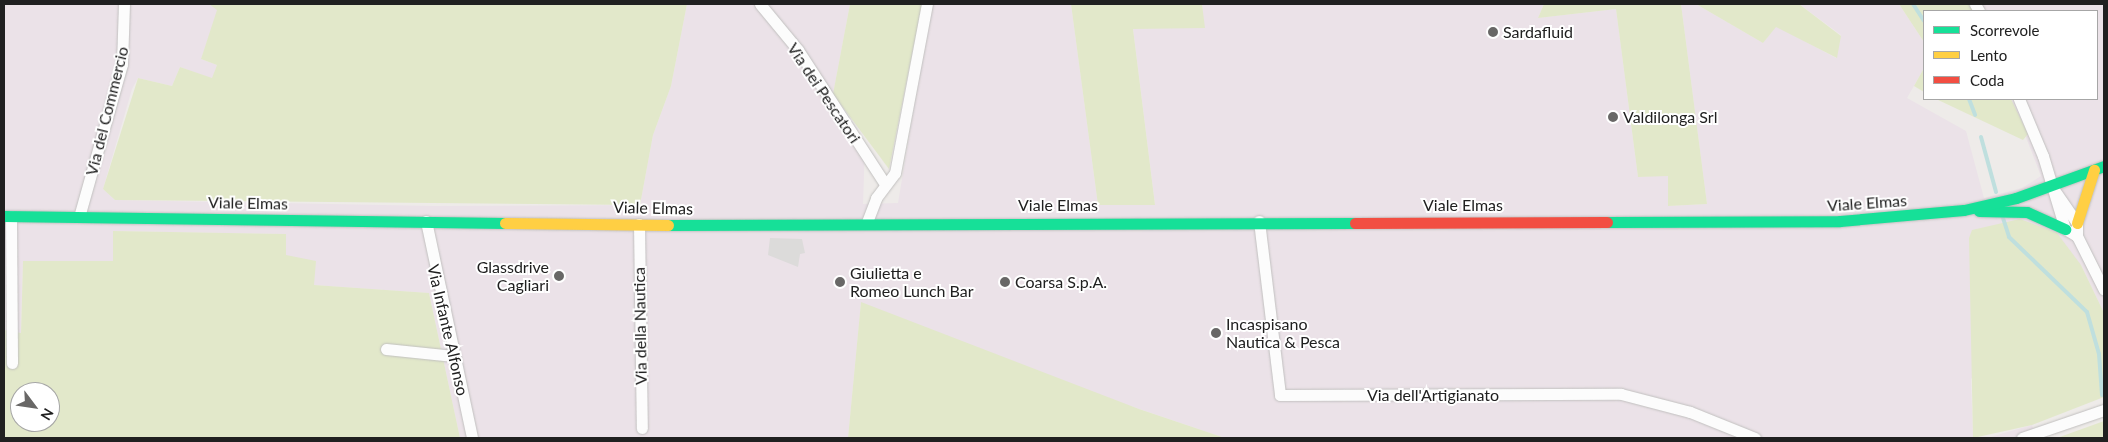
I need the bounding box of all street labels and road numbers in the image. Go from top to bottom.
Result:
street label: Via dei Pescatori [783,39,865,147]
street label: Via del Commercio [82,44,132,178]
street label: Viale Elmas [1826,191,1908,215]
street label: Viale Elmas [208,193,288,213]
street label: Viale Elmas [1018,195,1098,215]
street label: Viale Elmas [1423,195,1503,215]
street label: Viale Elmas [613,198,693,218]
street label: Via Infante Alfonso [424,262,472,398]
street label: Via della Nautica [629,267,651,385]
street label: Via dell'Artigianato [1367,385,1499,405]

